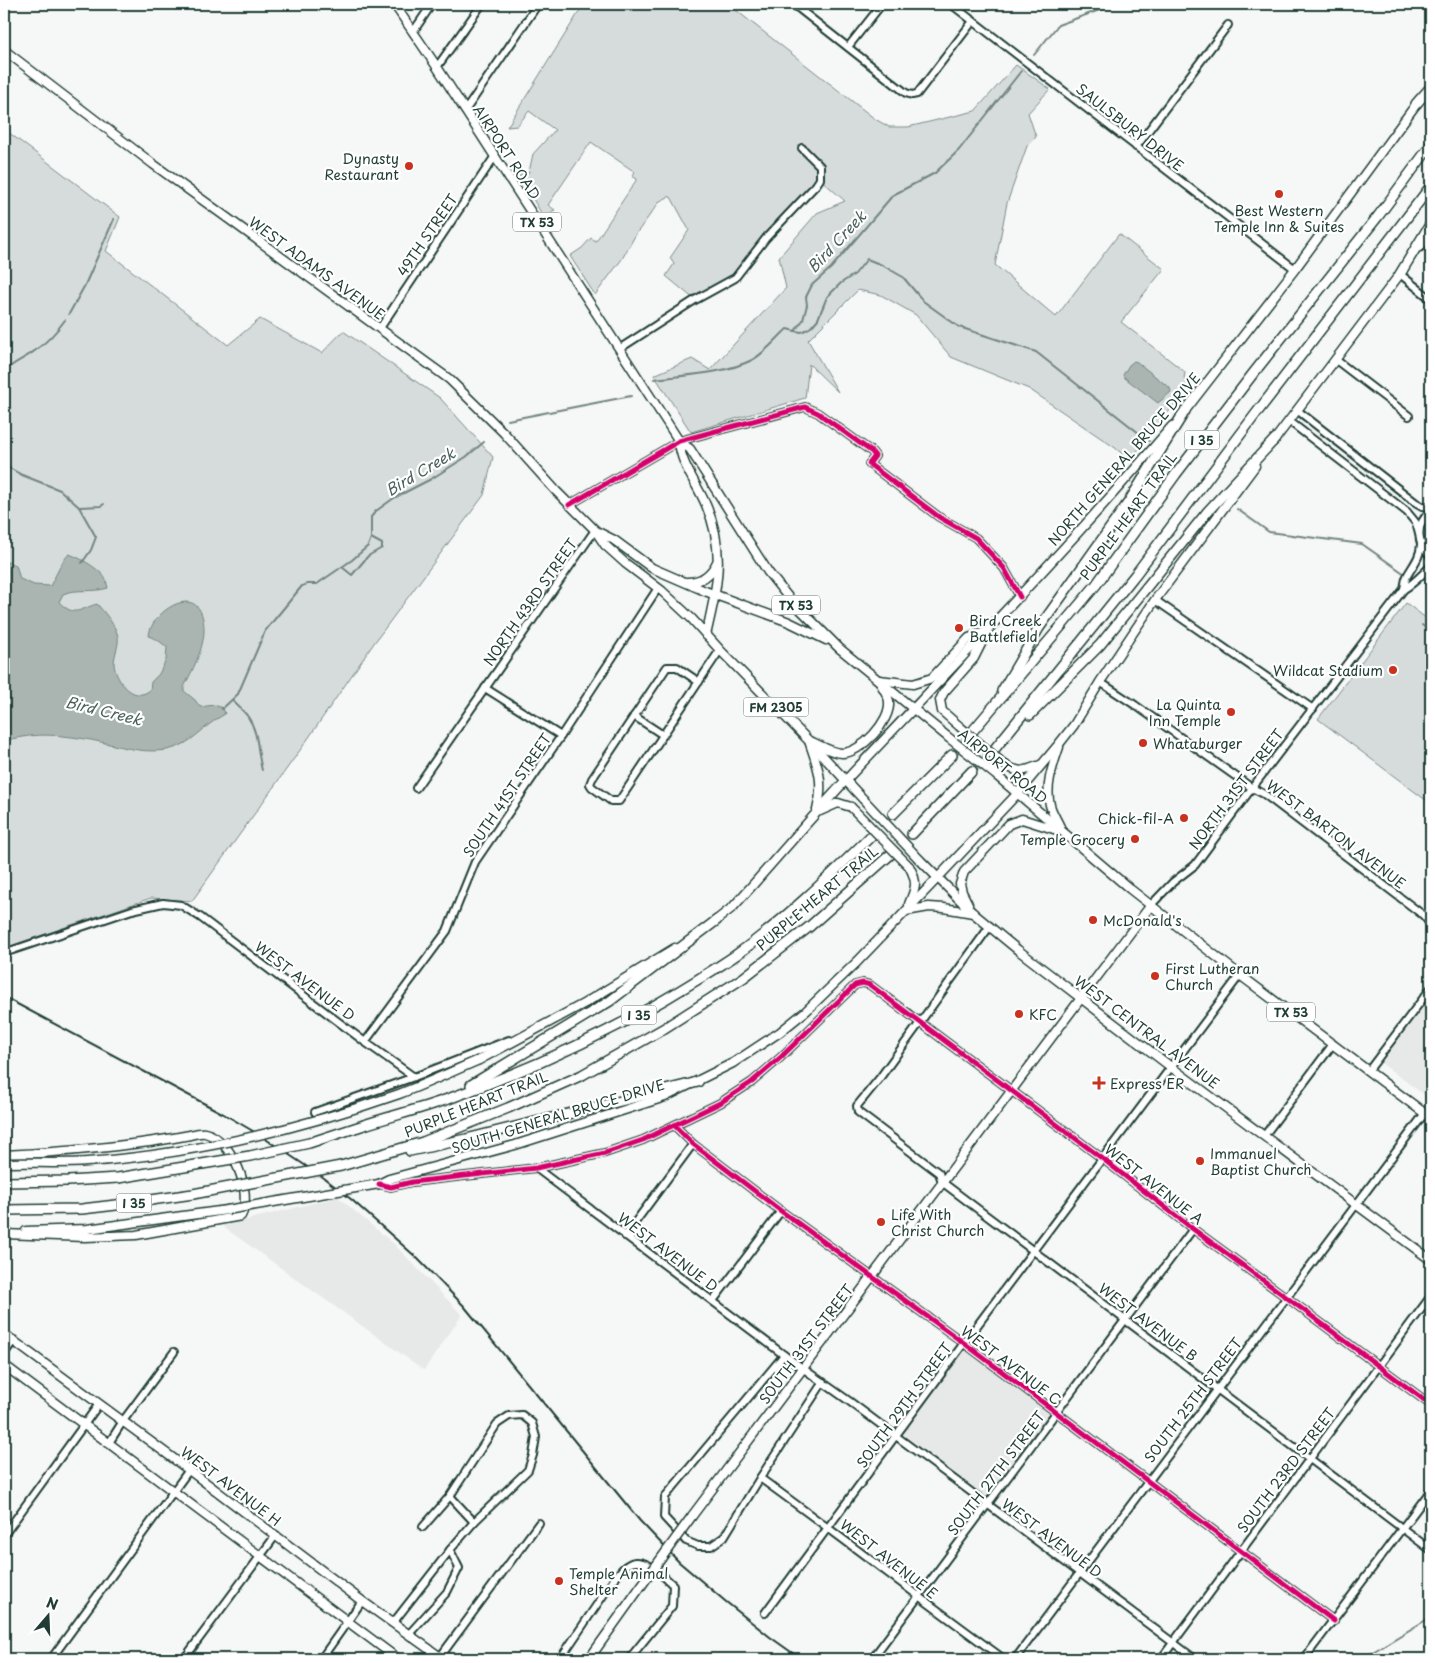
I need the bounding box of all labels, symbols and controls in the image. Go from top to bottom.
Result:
street label: SAULSBURY DRIVE [1072,78,1189,176]
street label: AIRPORT ROAD [468,100,546,204]
place label: Dynasty Restaurant [324,148,399,185]
marker: Dynasty Restaurant [403,160,415,172]
marker: Best Western Temple Inn & Suites [1273,188,1285,200]
street label: 49TH STREET [392,189,463,280]
place label: Best Western Temple Inn & Suites [1214,200,1344,237]
water label: Bird Creek [801,204,872,277]
street label: WEST ADAMS AVENUE [245,211,389,325]
road number: TX 53 [513,212,561,232]
street label: NORTH GENERAL BRUCE DRIVE [1043,368,1205,550]
road number: I 35 [1184,430,1220,450]
water label: Bird Creek [381,441,460,501]
street label: PURPLE HEART TRAIL [1074,448,1182,584]
street label: NORTH 43RD STREET [478,534,582,670]
road number: TX 53 [772,596,820,614]
place label: Bird Creek Battlefield [969,610,1042,647]
marker: Bird Creek Battlefield [953,622,965,634]
place label: Wildcat Stadium [1273,660,1383,681]
marker: Wildcat Stadium [1387,664,1399,676]
water label: Bird Creek [64,689,145,731]
place label: La Quinta Inn Temple [1149,694,1221,731]
road number: FM 2305 [744,698,808,716]
marker: La Quinta Inn Temple [1225,706,1237,718]
street label: AIRPORT ROAD [954,723,1052,809]
street label: NORTH 31ST STREET [1184,724,1289,854]
street label: SOUTH 41ST STREET [458,729,557,861]
place label: Whataburger [1153,733,1243,754]
marker: Whataburger [1137,737,1149,749]
street label: WEST BARTON AVENUE [1262,775,1410,894]
place label: Chick-fil-A [1098,808,1174,829]
marker: Chick-fil-A [1178,812,1190,824]
place label: Temple Grocery [1020,829,1125,850]
marker: Temple Grocery [1129,833,1141,845]
street label: PURPLE HEART TRAIL [752,841,882,955]
place label: McDonald's [1103,910,1182,931]
marker: McDonald's [1087,914,1099,926]
street label: WEST AVENUE D [251,936,359,1026]
place label: First Lutheran Church [1165,958,1260,995]
street label: WEST CENTRAL AVENUE [1070,970,1224,1094]
marker: First Lutheran Church [1149,970,1161,982]
road number: TX 53 [1267,1002,1315,1022]
place label: KFC [1029,1004,1057,1025]
road number: I 35 [622,1006,656,1024]
marker: KFC [1013,1008,1025,1020]
street label: PURPLE HEART TRAIL [401,1066,551,1142]
street label: SOUTH GENERAL BRUCE DRIVE [449,1073,667,1158]
place label: Express ER [1110,1073,1184,1094]
marker: Express ER [1092,1076,1106,1090]
street label: WEST AVENUE A [1100,1139,1208,1230]
place label: Immanuel Baptist Church [1210,1143,1311,1180]
marker: Immanuel Baptist Church [1194,1155,1206,1167]
road number: I 35 [116,1194,152,1212]
place label: Life With Christ Church [891,1204,984,1241]
street label: WEST AVENUE D [614,1207,722,1297]
marker: Life With Christ Church [875,1216,887,1228]
street label: WEST AVENUE B [1094,1278,1202,1366]
street label: SOUTH 31ST STREET [754,1279,858,1408]
street label: WEST AVENUE C [957,1320,1065,1410]
street label: SOUTH 25TH STREET [1139,1333,1247,1467]
street label: SOUTH 29TH STREET [851,1338,957,1472]
street label: SOUTH 23RD STREET [1232,1403,1340,1537]
street label: SOUTH 27TH STREET [942,1406,1050,1540]
street label: WEST AVENUE H [176,1441,286,1531]
street label: WEST AVENUE D [998,1493,1106,1583]
street label: WEST AVENUE E [836,1514,942,1604]
place label: Temple Animal Shelter [569,1563,668,1600]
marker: Temple Animal Shelter [553,1575,565,1587]
north arrow [22,1590,72,1640]
text: N [44,1592,61,1615]

